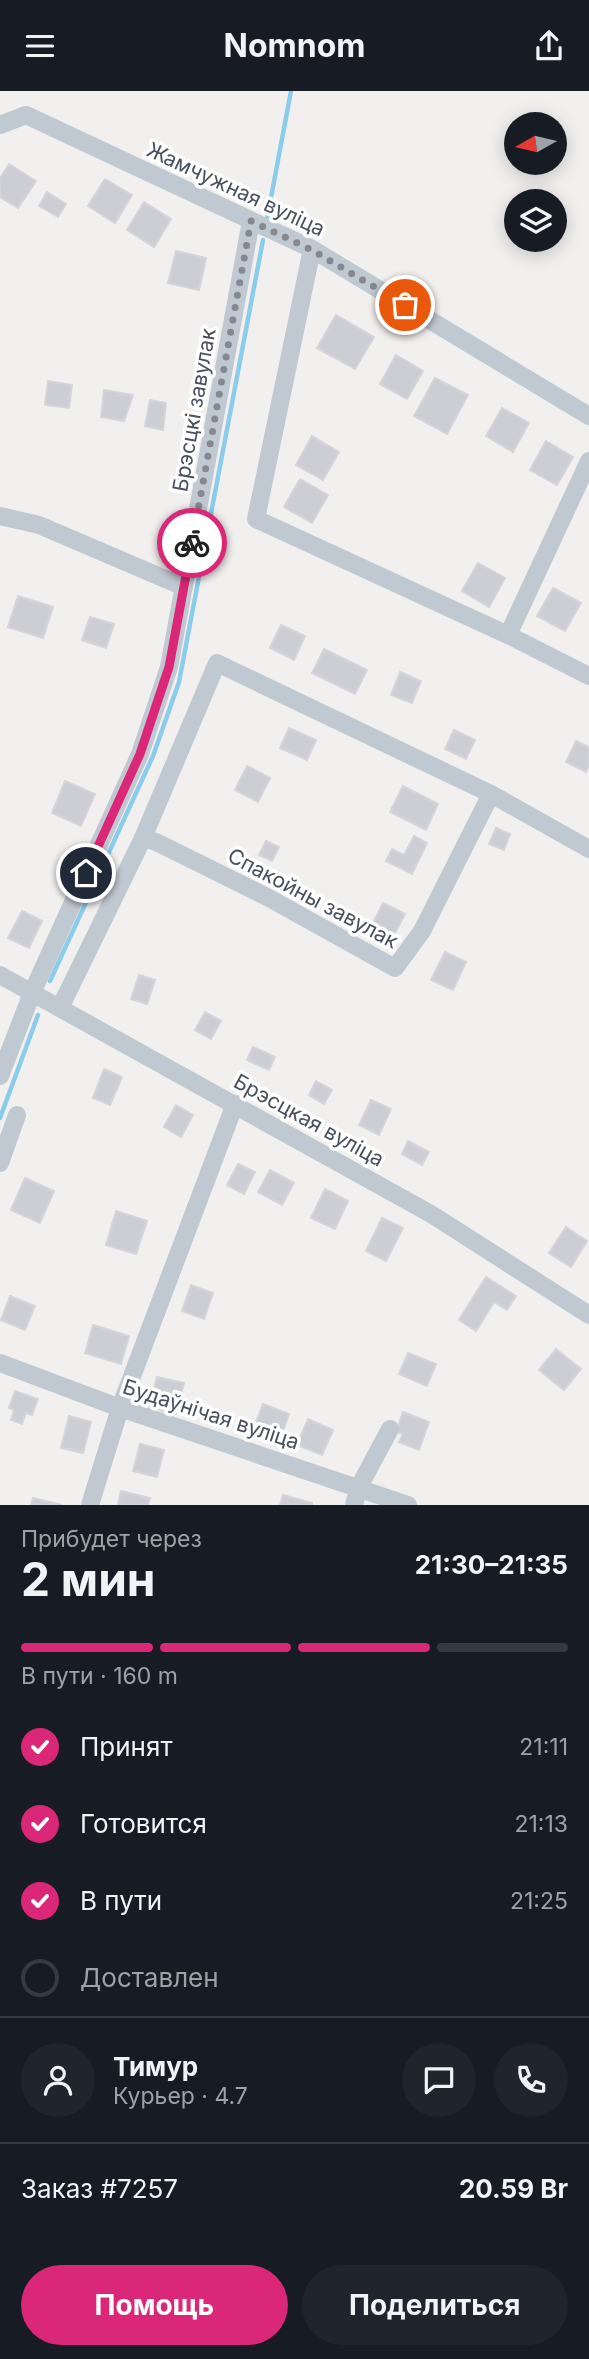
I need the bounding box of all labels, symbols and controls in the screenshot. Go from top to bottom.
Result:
text: Nomnom [224,26,365,65]
icon: menu [21,27,59,65]
icon: share [530,27,568,65]
north arrow [504,112,567,175]
map controls [504,112,567,252]
street label: Жамчужная вуліца [143,137,329,241]
button: layers [504,189,567,252]
pin [375,275,435,335]
icon: bag [386,286,424,324]
street label: Брэсцкі завулак [167,326,221,494]
courier [157,508,227,578]
icon: bike [173,524,211,562]
pin [56,843,116,903]
street label: Спакойны завулак [224,843,403,954]
icon: home [67,854,105,892]
street label: Брэсцкая вуліца [230,1068,388,1172]
street label: Будаўнічая вуліца [120,1374,302,1454]
text: Прибудет через [21,1525,202,1553]
text: 21:30–21:35 [415,1549,568,1580]
text: 2 мин [21,1551,156,1607]
text: В пути · 160 m [21,1662,178,1690]
icon: check [21,1728,59,1766]
text: Принят [80,1731,173,1762]
text: 21:11 [519,1733,568,1761]
icon: check [21,1805,59,1843]
text: Готовится [80,1808,207,1839]
text: 21:13 [514,1810,568,1838]
icon: check [21,1882,59,1920]
text: В пути [80,1885,162,1916]
text: 21:25 [510,1887,568,1915]
text: Доставлен [80,1962,219,1993]
button: person [21,2043,95,2117]
button: chat [402,2043,476,2117]
button: phone [494,2043,568,2117]
text: Тимур [113,2051,198,2082]
text: Курьер · 4.7 [113,2082,248,2110]
text: Заказ #7257 [21,2173,178,2204]
text: 20.59 Br [459,2173,568,2204]
button: Помощь [21,2265,288,2345]
button: Поделиться [302,2265,568,2345]

